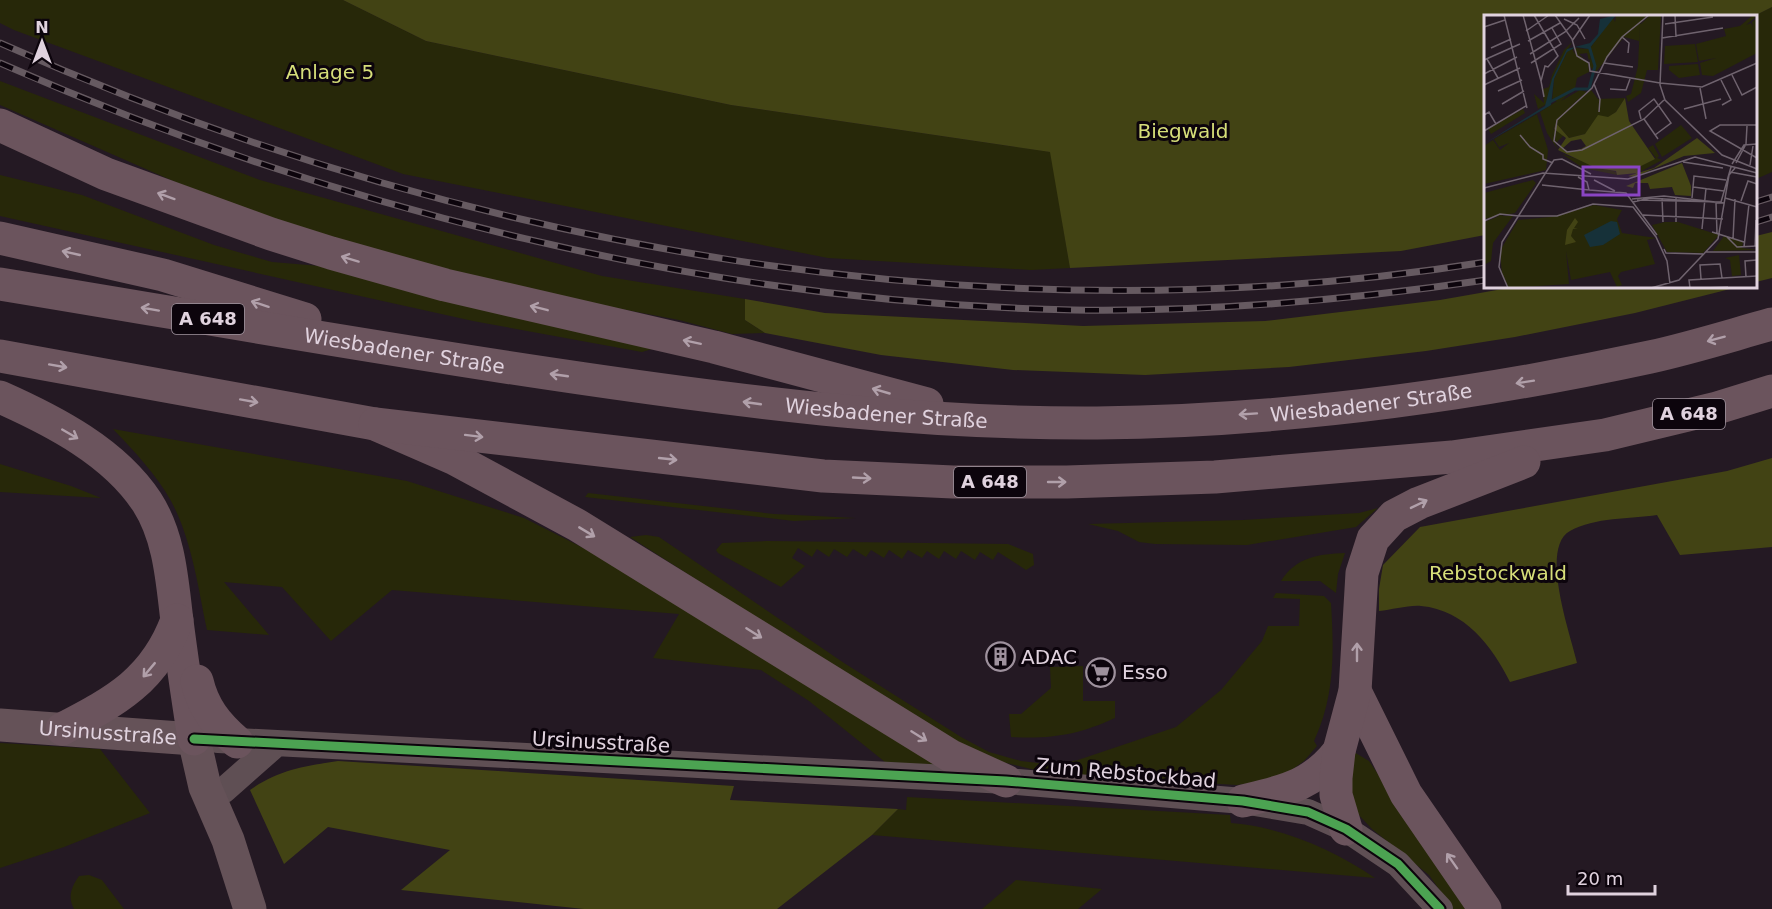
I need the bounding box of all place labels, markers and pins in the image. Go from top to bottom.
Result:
building icon: ADAC [984,641,1016,673]
place label: ADAC [1021,645,1077,669]
supermarket icon: Esso [1085,656,1117,688]
place label: Esso [1122,660,1168,684]

